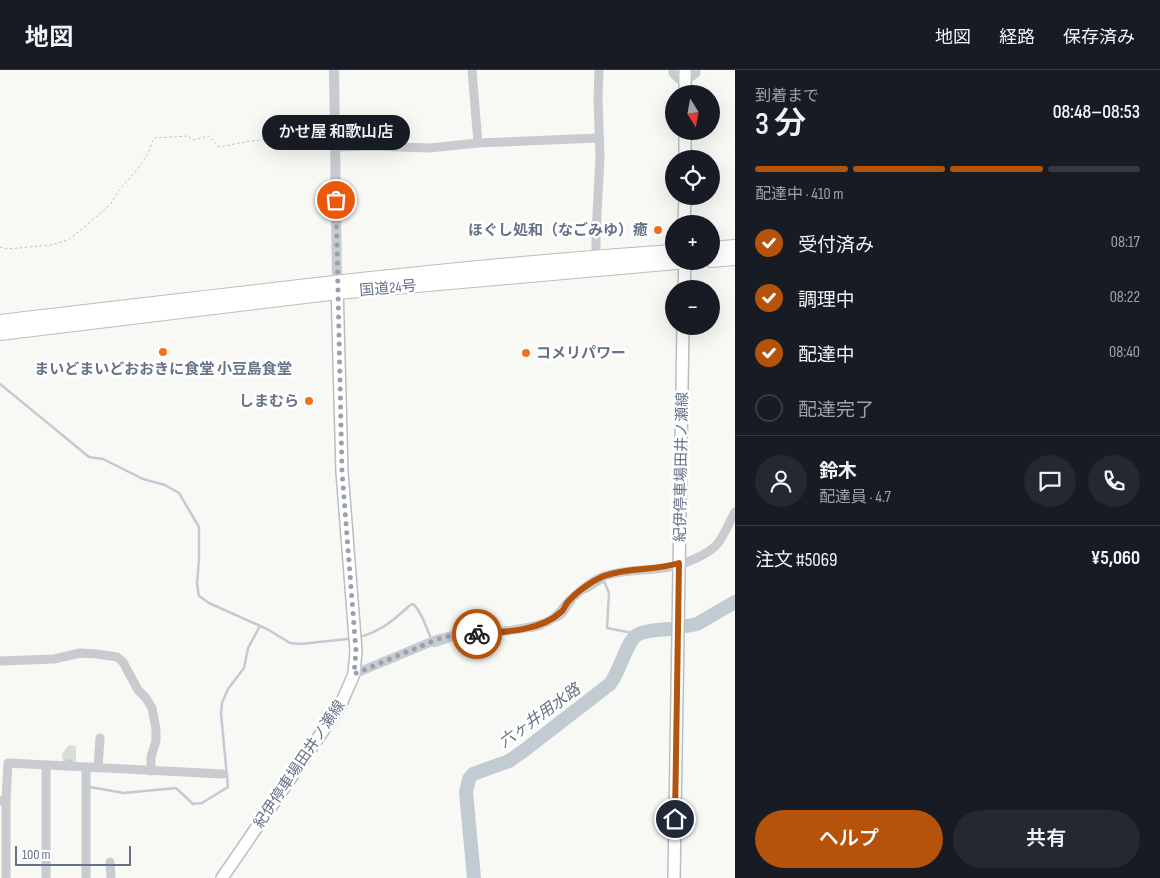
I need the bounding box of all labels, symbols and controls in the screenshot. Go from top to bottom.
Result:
text: 地図 [25,23,73,52]
text: 地図 [935,27,971,48]
text: 経路 [999,27,1035,48]
text: 保存済み [1063,27,1135,48]
north arrow [665,85,720,140]
map controls [665,85,720,335]
text: 到着まで [755,87,819,106]
text: 08:48–08:53 [1053,101,1140,124]
text: 3 分 [755,105,806,144]
callout: かせ屋 和歌山店 [262,115,410,150]
text: かせ屋 和歌山店 [279,123,393,142]
button: locate [665,150,720,205]
pin [315,179,357,221]
text: 配達中 · 410 m [755,185,844,204]
icon: bag [322,186,350,214]
button: + [665,215,720,270]
place label: ほぐし処和（なごみゆ）癒 [468,221,648,240]
marker: ほぐし処和（なごみゆ）癒 [652,224,664,236]
icon: check [755,229,783,257]
text: 08:17 [1111,233,1140,252]
text: 受付済み [798,234,874,257]
street label: 国道24号 [359,277,417,300]
button: − [665,280,720,335]
icon: check [755,284,783,312]
text: 08:22 [1110,288,1140,307]
text: 調理中 [798,289,855,312]
icon: check [755,339,783,367]
text: 08:40 [1109,343,1140,362]
place label: コメリパワー [536,344,626,363]
text: 配達中 [798,344,855,367]
marker: まいどまいどおおきに食堂 小豆島食堂 [157,346,169,358]
marker: コメリパワー [520,347,532,359]
place label: まいどまいどおおきに食堂 小豆島食堂 [34,360,292,379]
place label: しまむら [239,392,299,411]
street label: 紀伊停車場田井ノ瀬線 [671,392,692,542]
marker: しまむら [303,395,315,407]
text: 配達完了 [798,399,874,422]
button: person [755,455,807,507]
button: chat [1024,455,1076,507]
button: phone [1088,455,1140,507]
text: 鈴木 [819,460,857,483]
text: 配達員 · 4.7 [819,488,891,507]
text: ¥5,060 [1091,547,1140,570]
text: 注文 #5069 [755,549,837,572]
courier [452,609,502,659]
icon: bike [463,620,491,648]
water label: 六ヶ井用水路 [495,679,586,752]
street label: 紀伊停車場田井ノ瀬線 [250,697,349,832]
pin [654,798,696,840]
icon: home [661,805,689,833]
button: ヘルプ [755,810,943,868]
button: 共有 [953,810,1140,868]
scale bar [15,843,131,866]
text: 100 m [22,846,51,863]

